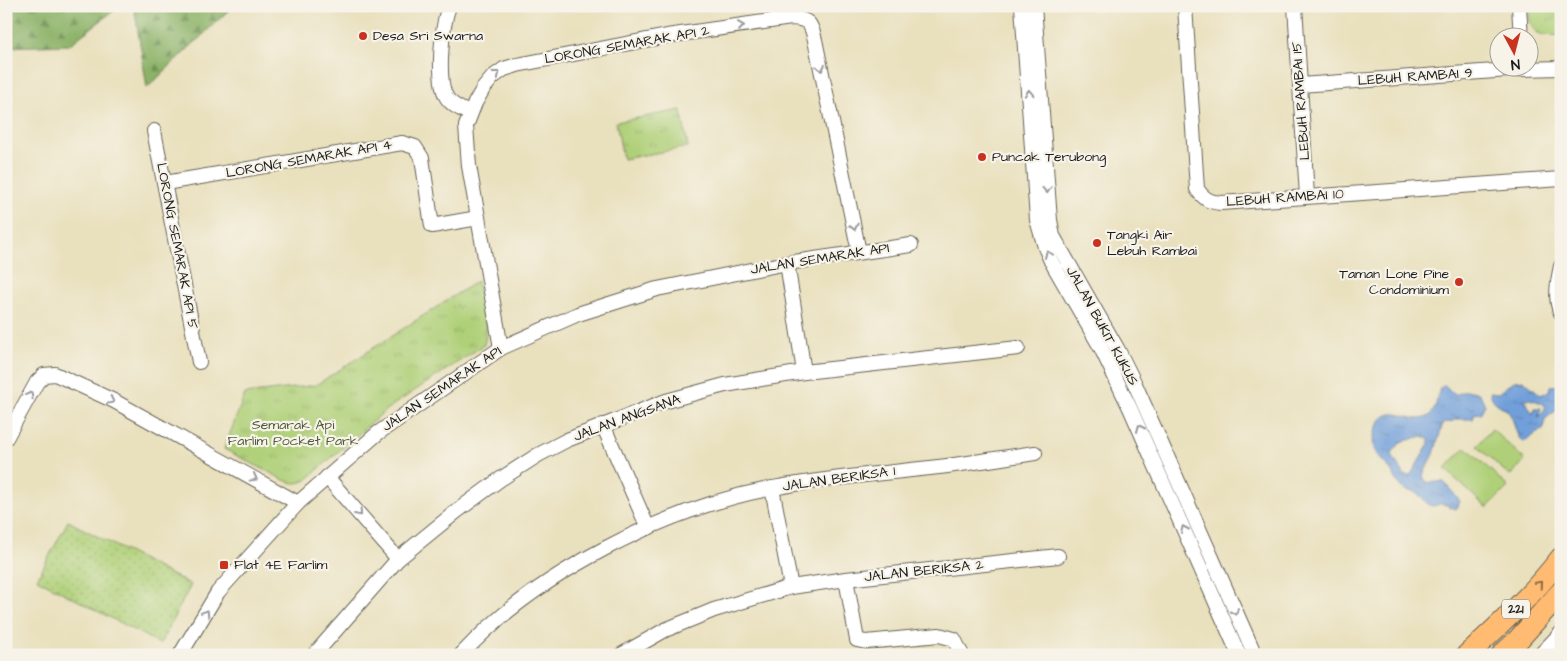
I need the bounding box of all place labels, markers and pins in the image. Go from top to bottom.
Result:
place label: Desa Sri Swarna [373,26,483,46]
marker: Desa Sri Swarna [357,30,369,42]
place label: Puncak Terubong [992,147,1106,167]
marker: Puncak Terubong [976,151,988,163]
place label: Tangki Air Lebuh Rambai [1107,225,1197,261]
marker: Tangki Air Lebuh Rambai [1091,237,1103,249]
place label: Taman Lone Pine Condominium [1339,264,1449,300]
marker: Taman Lone Pine Condominium [1453,276,1465,288]
place label: Flat 4E Farlim [234,555,328,575]
marker: Flat 4E Farlim [218,559,230,571]

